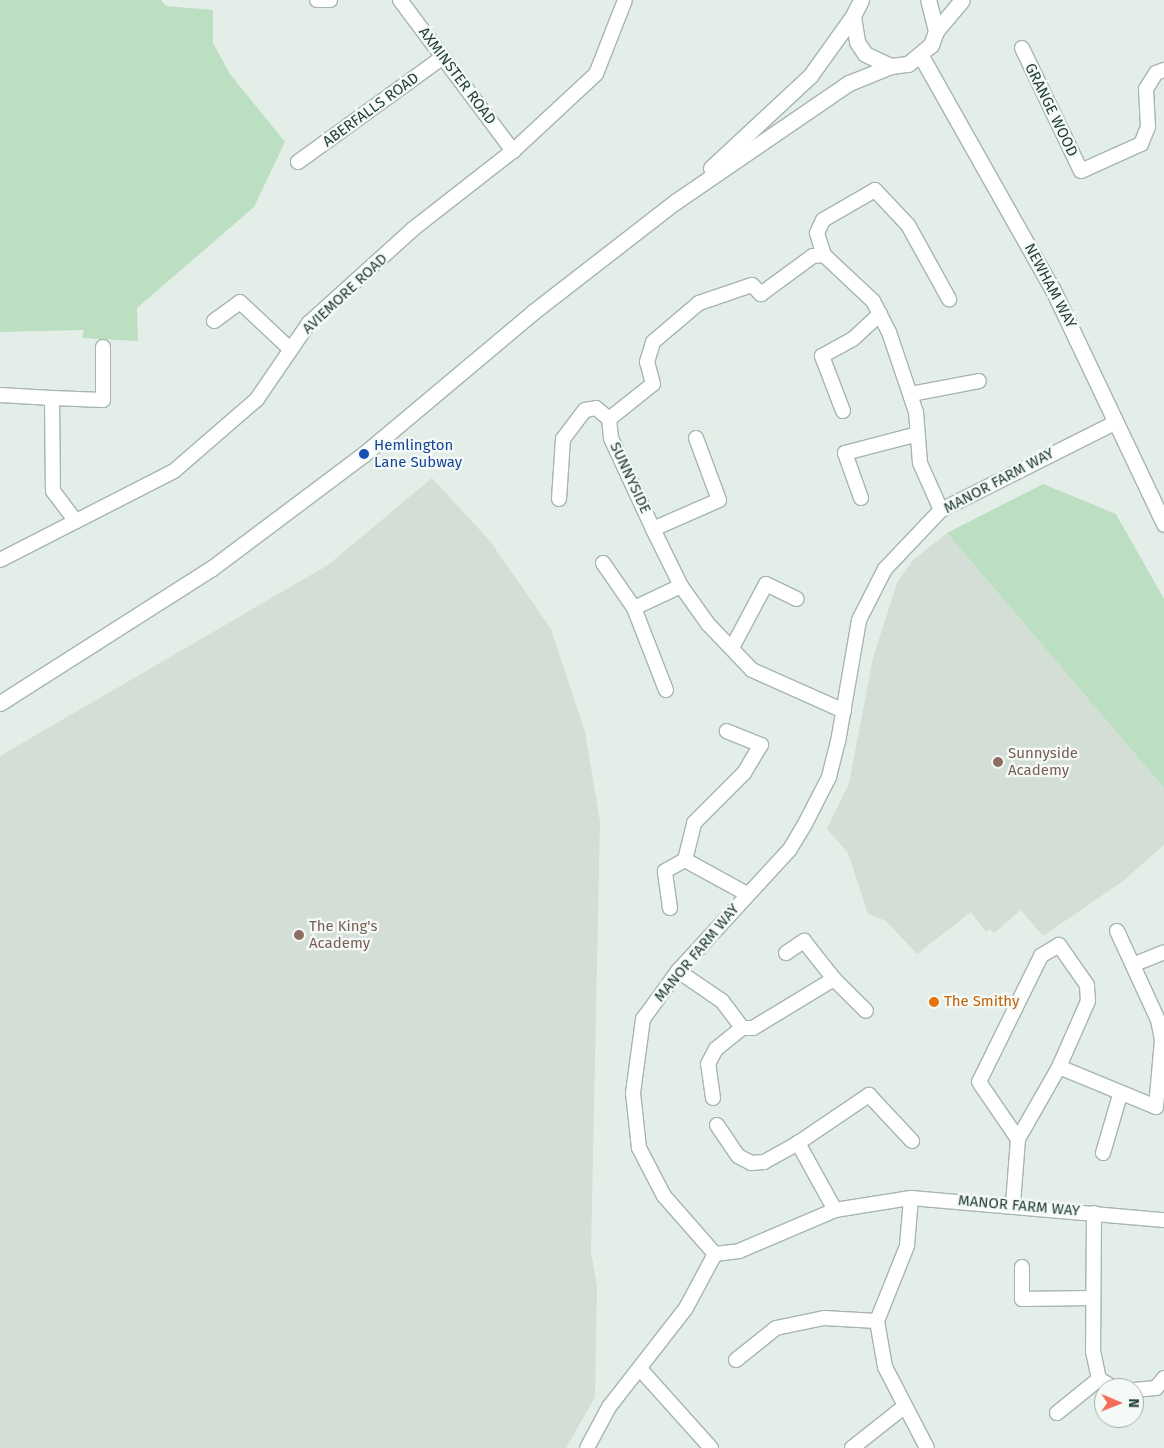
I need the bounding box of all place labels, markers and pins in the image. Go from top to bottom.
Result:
place label: Hemlington Lane Subway [374,436,462,471]
marker: Hemlington Lane Subway [358,448,370,460]
place label: Sunnyside Academy [1008,744,1078,779]
marker: Sunnyside Academy [992,756,1004,768]
place label: The King's Academy [309,917,377,952]
marker: The King's Academy [293,929,305,941]
place label: The Smithy [944,993,1019,1011]
marker: The Smithy [928,996,940,1008]

